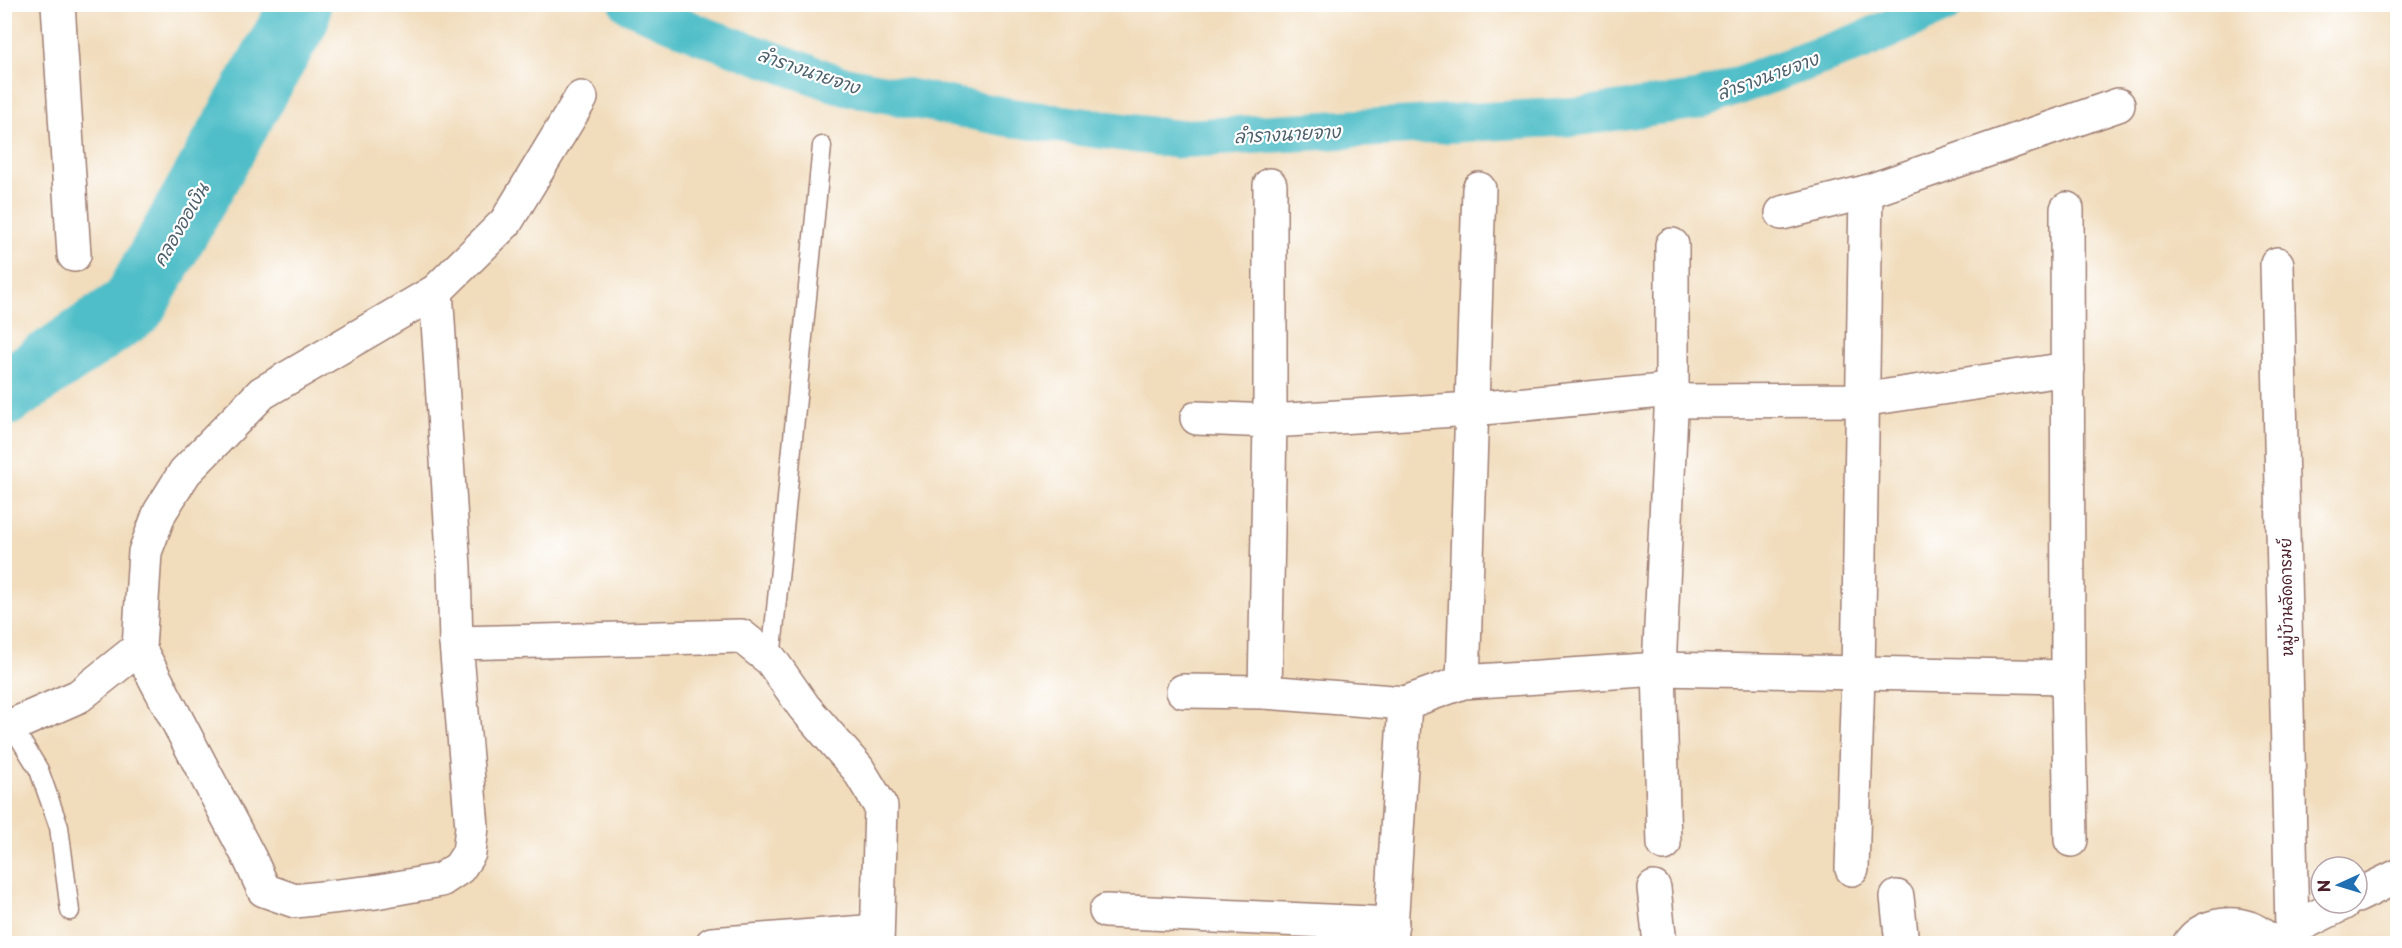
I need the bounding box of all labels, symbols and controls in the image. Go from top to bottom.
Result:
water label: ลำรางนายจาง [754,40,865,101]
water label: ลำรางนายจาง [1712,44,1823,106]
water label: ลำรางนายจาง [1233,117,1343,149]
water label: คลองออเงิน [145,177,215,271]
street label: หมู่บ้านลัดดารมย์ [2272,537,2300,657]
north arrow [2309,855,2369,915]
text: N [2311,879,2335,893]

